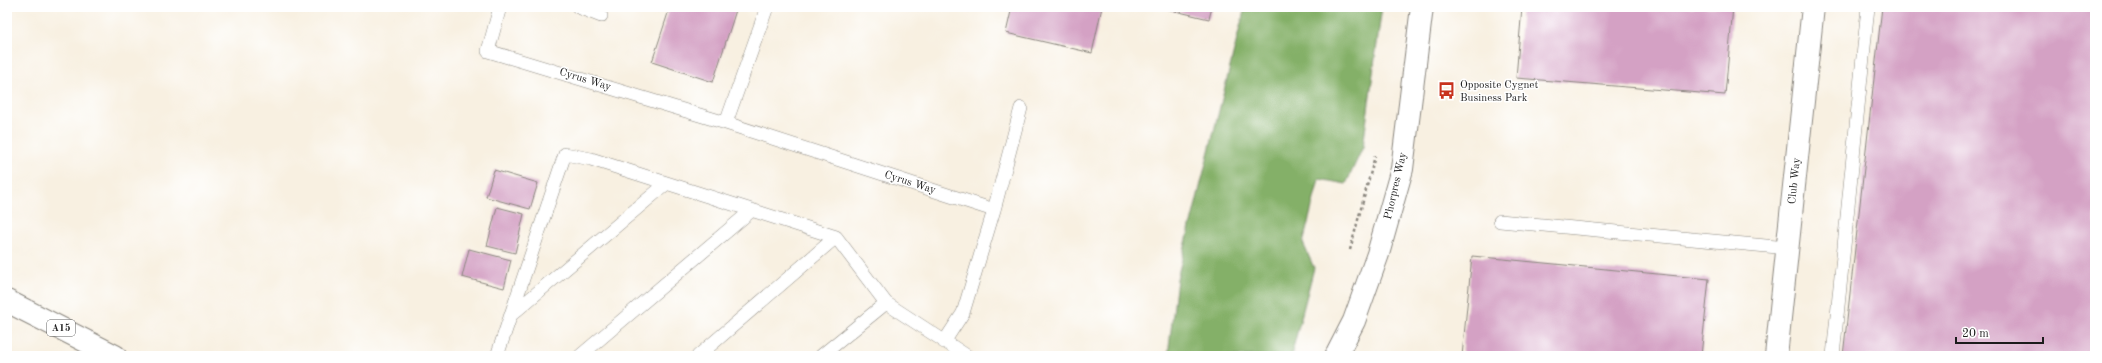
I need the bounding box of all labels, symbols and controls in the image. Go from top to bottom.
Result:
street label: Cyrus Way [558,67,612,93]
place label: Opposite Cygnet Business Park [1460,80,1538,104]
bus stop icon: Opposite Cygnet Business Park [1437,81,1457,101]
street label: Phorpres Way [1383,151,1409,221]
street label: Club Way [1787,157,1803,205]
street label: Cyrus Way [883,170,937,197]
scale bar [1956,319,2043,345]
road number: A15 [47,320,75,336]
text: 20 m [1962,328,1989,340]

